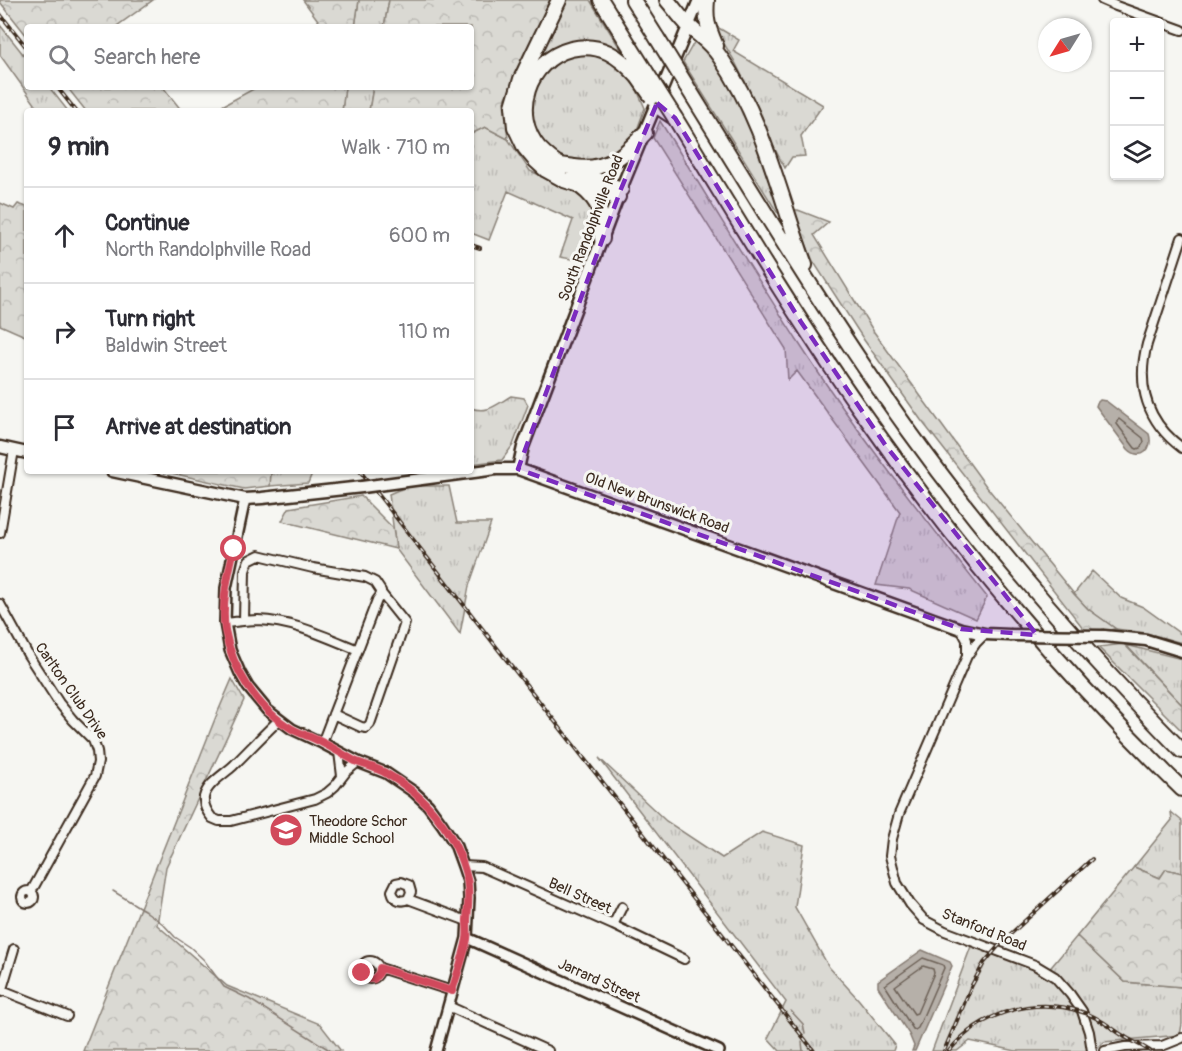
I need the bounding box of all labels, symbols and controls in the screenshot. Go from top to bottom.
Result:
north arrow [1038,18,1092,72]
map controls [1110,18,1164,180]
button: + [1110,18,1164,72]
search box [24,24,474,90]
icon: search [45,41,78,74]
text: Search here [93,43,200,71]
button: − [1110,72,1164,126]
button: layers [1110,126,1164,180]
text: 9 min [48,131,109,163]
text: Walk · 710 m [341,135,450,160]
street label: South Randolphville Road [554,152,628,304]
text: Continue [105,209,189,237]
icon: ahead [48,219,81,252]
text: 600 m [389,223,450,248]
text: North Randolphville Road [105,237,311,262]
text: Turn right [105,305,195,333]
icon: right [48,315,81,348]
text: 110 m [399,319,450,344]
text: Baldwin Street [105,333,227,358]
icon: arrive [48,411,81,444]
text: Arrive at destination [105,413,291,441]
street label: Old New Brunswick Road [582,468,732,538]
route start [220,535,246,561]
street label: Carlton Club Drive [31,639,112,744]
school or university icon: Theodore Schor Middle School [268,812,304,848]
place label: Theodore Schor Middle School [309,812,408,848]
street label: Bell Street [546,874,615,919]
street label: Stanford Road [939,904,1029,956]
street label: Jarrard Street [555,954,644,1008]
route end [348,959,374,985]

